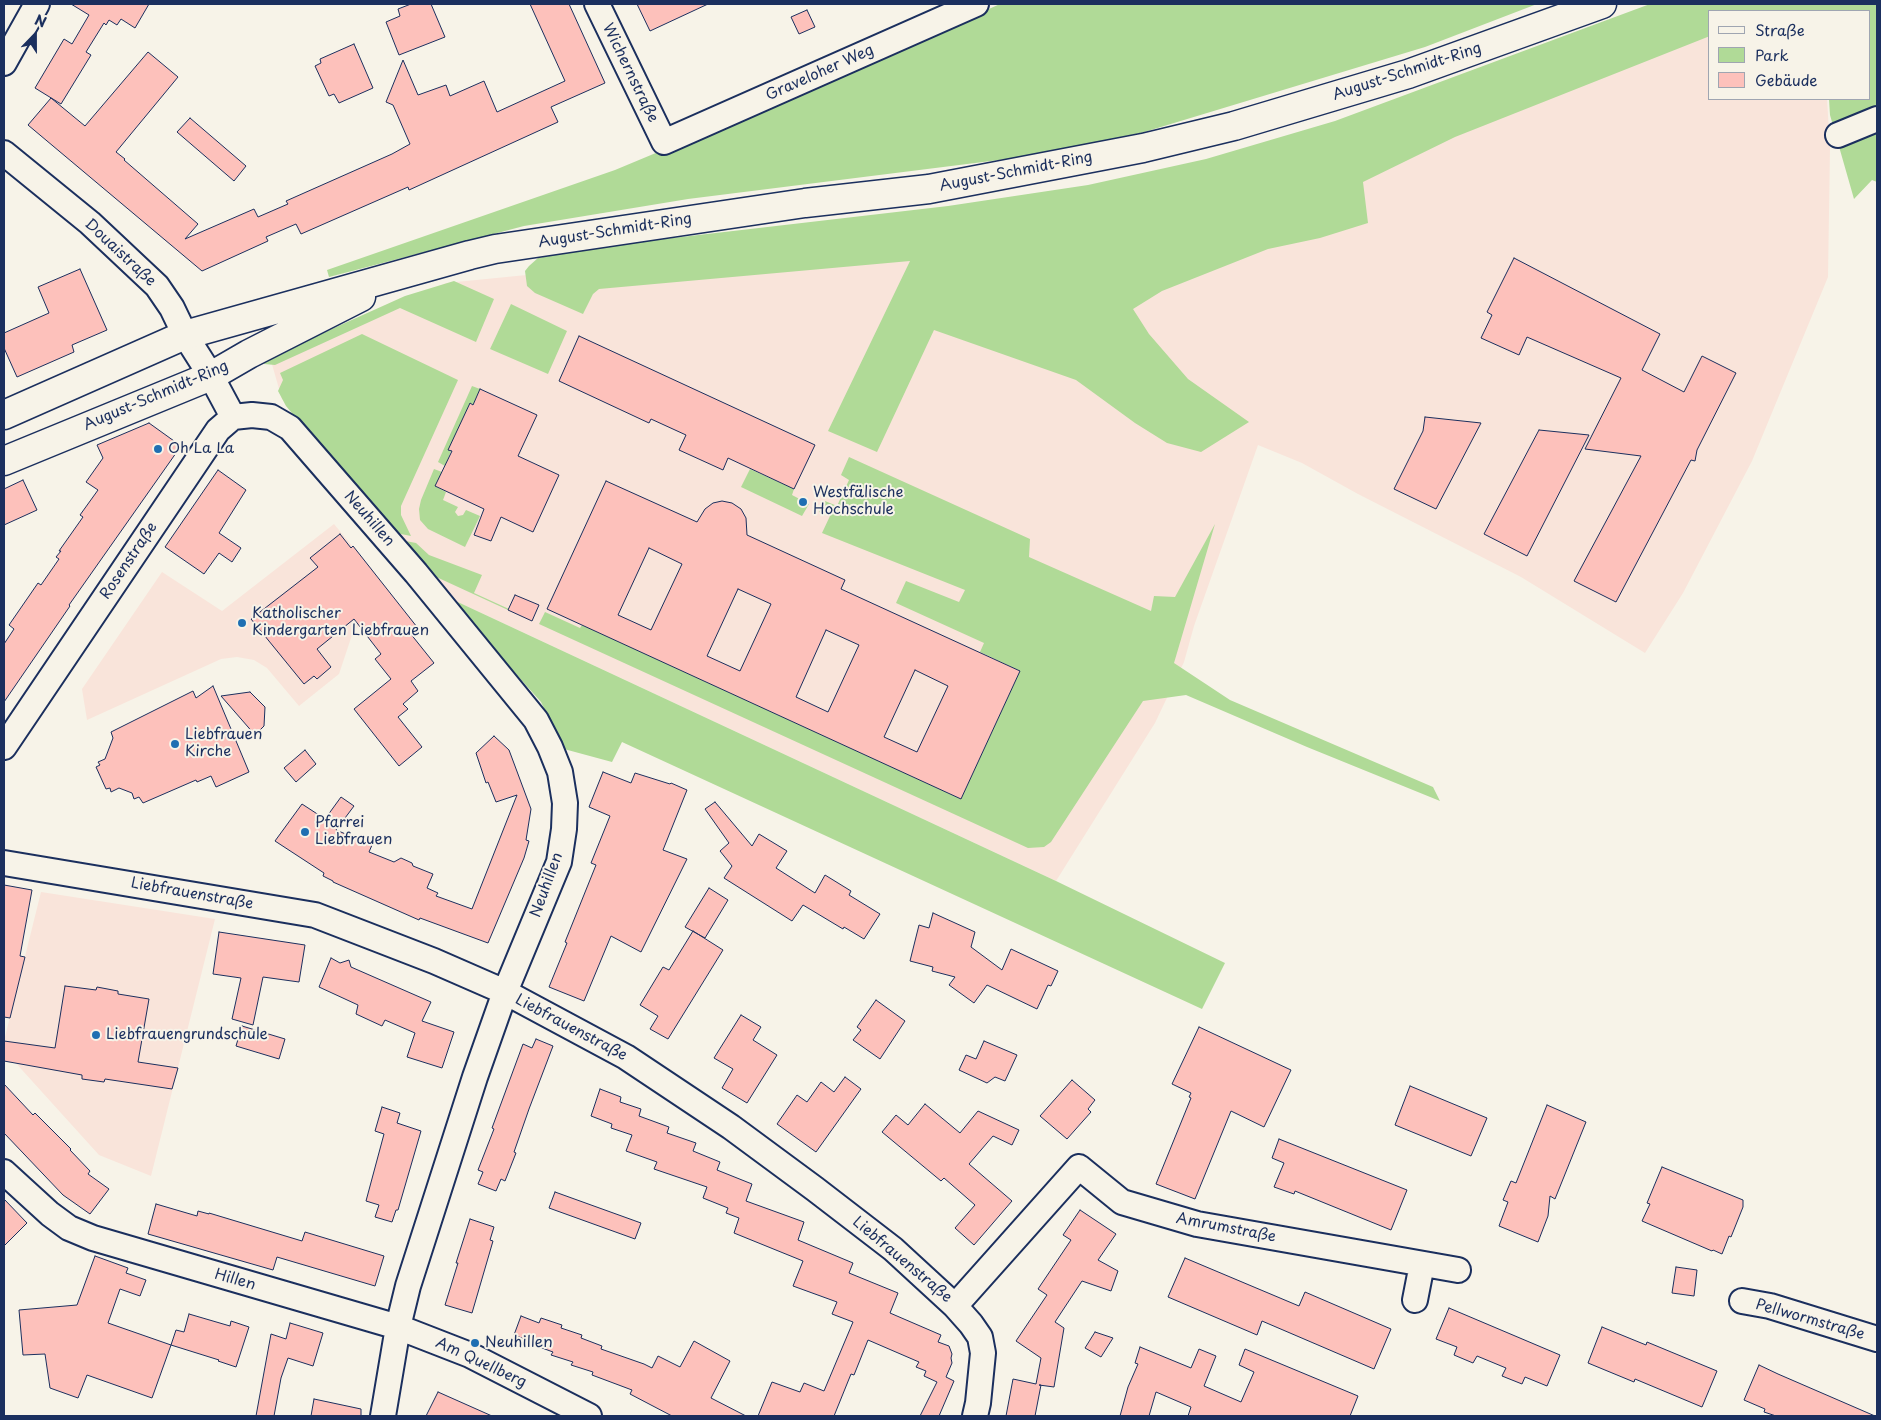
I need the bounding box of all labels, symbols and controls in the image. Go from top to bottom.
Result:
text: N [32,9,50,32]
north arrow [10,10,60,60]
legend [1708,10,1871,100]
text: Straße [1755,18,1805,41]
street label: Wichernstraße [598,21,662,125]
street label: August-Schmidt-Ring [1330,39,1484,105]
street label: Graveloher Weg [763,41,877,105]
text: Park [1755,43,1789,66]
text: Gebäude [1755,68,1817,91]
street label: August-Schmidt-Ring [938,148,1094,196]
street label: August-Schmidt-Ring [537,210,693,252]
street label: Douaistraße [81,215,159,291]
street label: August-Schmidt-Ring [81,357,231,435]
place label: Oh La La [168,440,234,458]
marker: Oh La La [152,443,164,455]
place label: Westfälische Hochschule [813,484,904,519]
street label: Neuhillen [340,488,398,550]
marker: Westfälische Hochschule [797,496,809,508]
street label: Rosenstraße [97,519,161,603]
place label: Katholischer Kindergarten Liebfrauen [252,605,429,640]
marker: Katholischer Kindergarten Liebfrauen [236,617,248,629]
place label: Liebfrauen Kirche [185,726,262,761]
marker: Liebfrauen Kirche [169,738,181,750]
place label: Pfarrei Liebfrauen [315,814,392,849]
marker: Pfarrei Liebfrauen [299,826,311,838]
street label: Neuhillen [527,850,567,920]
street label: Liebfrauenstraße [129,874,255,914]
street label: Liebfrauenstraße [512,991,630,1065]
place label: Liebfrauengrundschule [106,1026,268,1044]
marker: Liebfrauengrundschule [90,1029,102,1041]
street label: Amrumstraße [1175,1210,1277,1246]
street label: Liebfrauenstraße [849,1213,955,1307]
street label: Hillen [212,1266,258,1294]
street label: Pellwormstraße [1753,1296,1867,1344]
street label: Am Quellberg [433,1334,529,1392]
place label: Neuhillen [485,1334,553,1352]
marker: Neuhillen [469,1337,481,1349]

